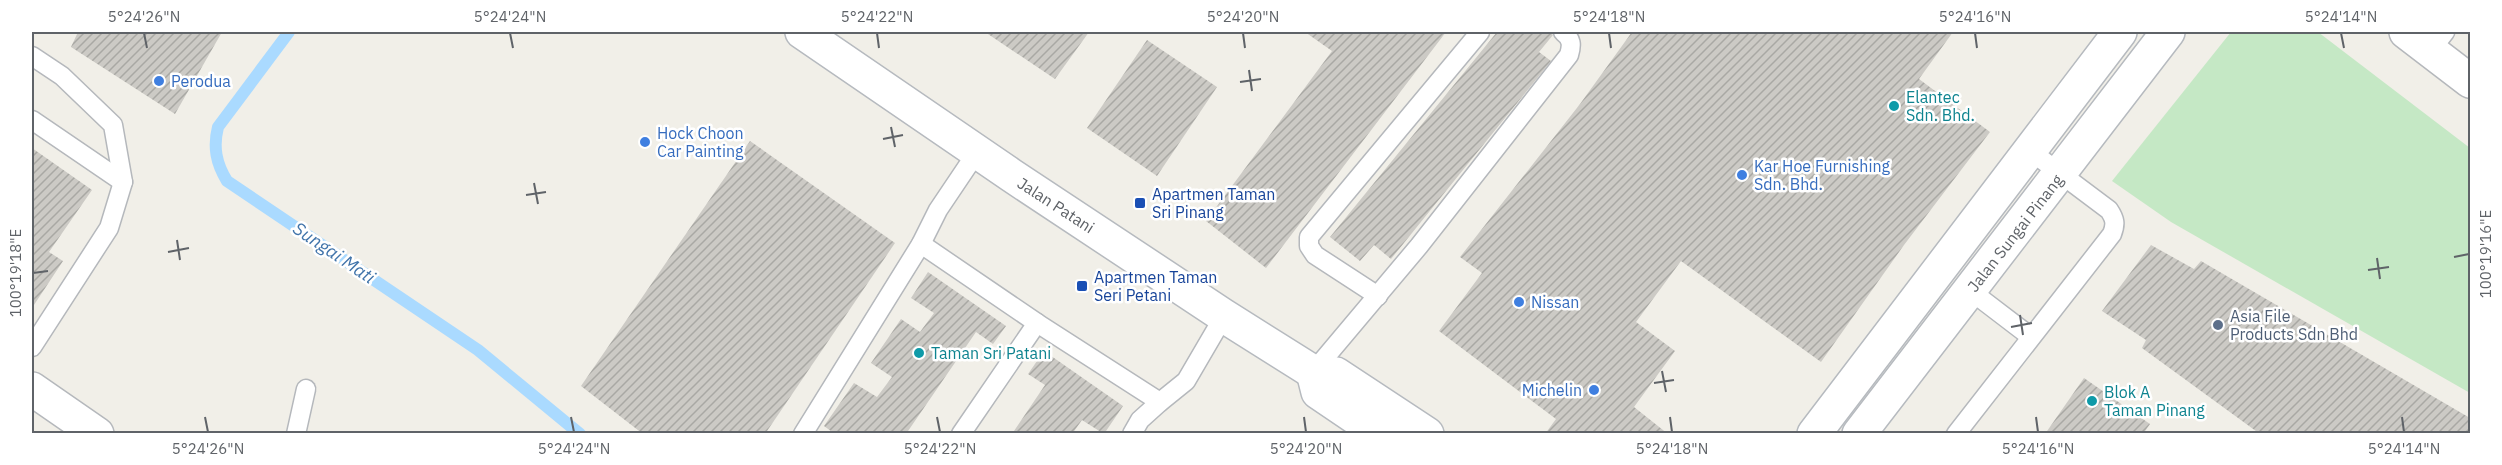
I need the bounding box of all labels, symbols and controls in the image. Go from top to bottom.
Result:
text: 5°24'26"N [108,7,180,26]
text: 5°24'24"N [474,7,546,26]
text: 5°24'22"N [841,7,913,26]
text: 5°24'20"N [1207,7,1279,26]
text: 5°24'18"N [1573,7,1645,26]
text: 5°24'16"N [1939,7,2011,26]
text: 5°24'14"N [2305,7,2377,26]
place label: Perodua [171,71,231,91]
marker: Perodua [152,74,166,88]
place label: Elantec Sdn. Bhd. [1906,87,1975,125]
marker: Elantec Sdn. Bhd. [1887,99,1901,113]
place label: Hock Choon Car Painting [657,123,744,161]
marker: Hock Choon Car Painting [638,135,652,149]
place label: Kar Hoe Furnishing Sdn. Bhd. [1754,156,1890,194]
marker: Kar Hoe Furnishing Sdn. Bhd. [1735,168,1749,182]
street label: Jalan Sungai Pinang [1963,170,2067,296]
street label: Jalan Patani [1014,173,1098,237]
place label: Apartmen Taman Sri Pinang [1152,184,1275,222]
marker: Apartmen Taman Sri Pinang [1133,196,1147,210]
text: 100°19'16"E [2476,210,2495,298]
water label: Sungai Mati [289,217,380,289]
text: 100°19'18"E [6,229,25,317]
place label: Apartmen Taman Seri Petani [1094,267,1217,305]
marker: Apartmen Taman Seri Petani [1075,279,1089,293]
place label: Nissan [1531,292,1579,312]
marker: Nissan [1512,295,1526,309]
place label: Asia File Products Sdn Bhd [2230,306,2358,344]
marker: Asia File Products Sdn Bhd [2211,318,2225,332]
place label: Taman Sri Patani [931,343,1051,363]
marker: Taman Sri Patani [912,346,926,360]
place label: Michelin [1522,380,1582,400]
place label: Blok A Taman Pinang [2104,382,2205,420]
marker: Michelin [1587,383,1601,397]
marker: Blok A Taman Pinang [2085,394,2099,408]
text: 5°24'26"N [172,439,244,458]
text: 5°24'24"N [538,439,610,458]
text: 5°24'22"N [904,439,976,458]
text: 5°24'20"N [1270,439,1342,458]
text: 5°24'18"N [1636,439,1708,458]
text: 5°24'16"N [2002,439,2074,458]
text: 5°24'14"N [2368,439,2440,458]

